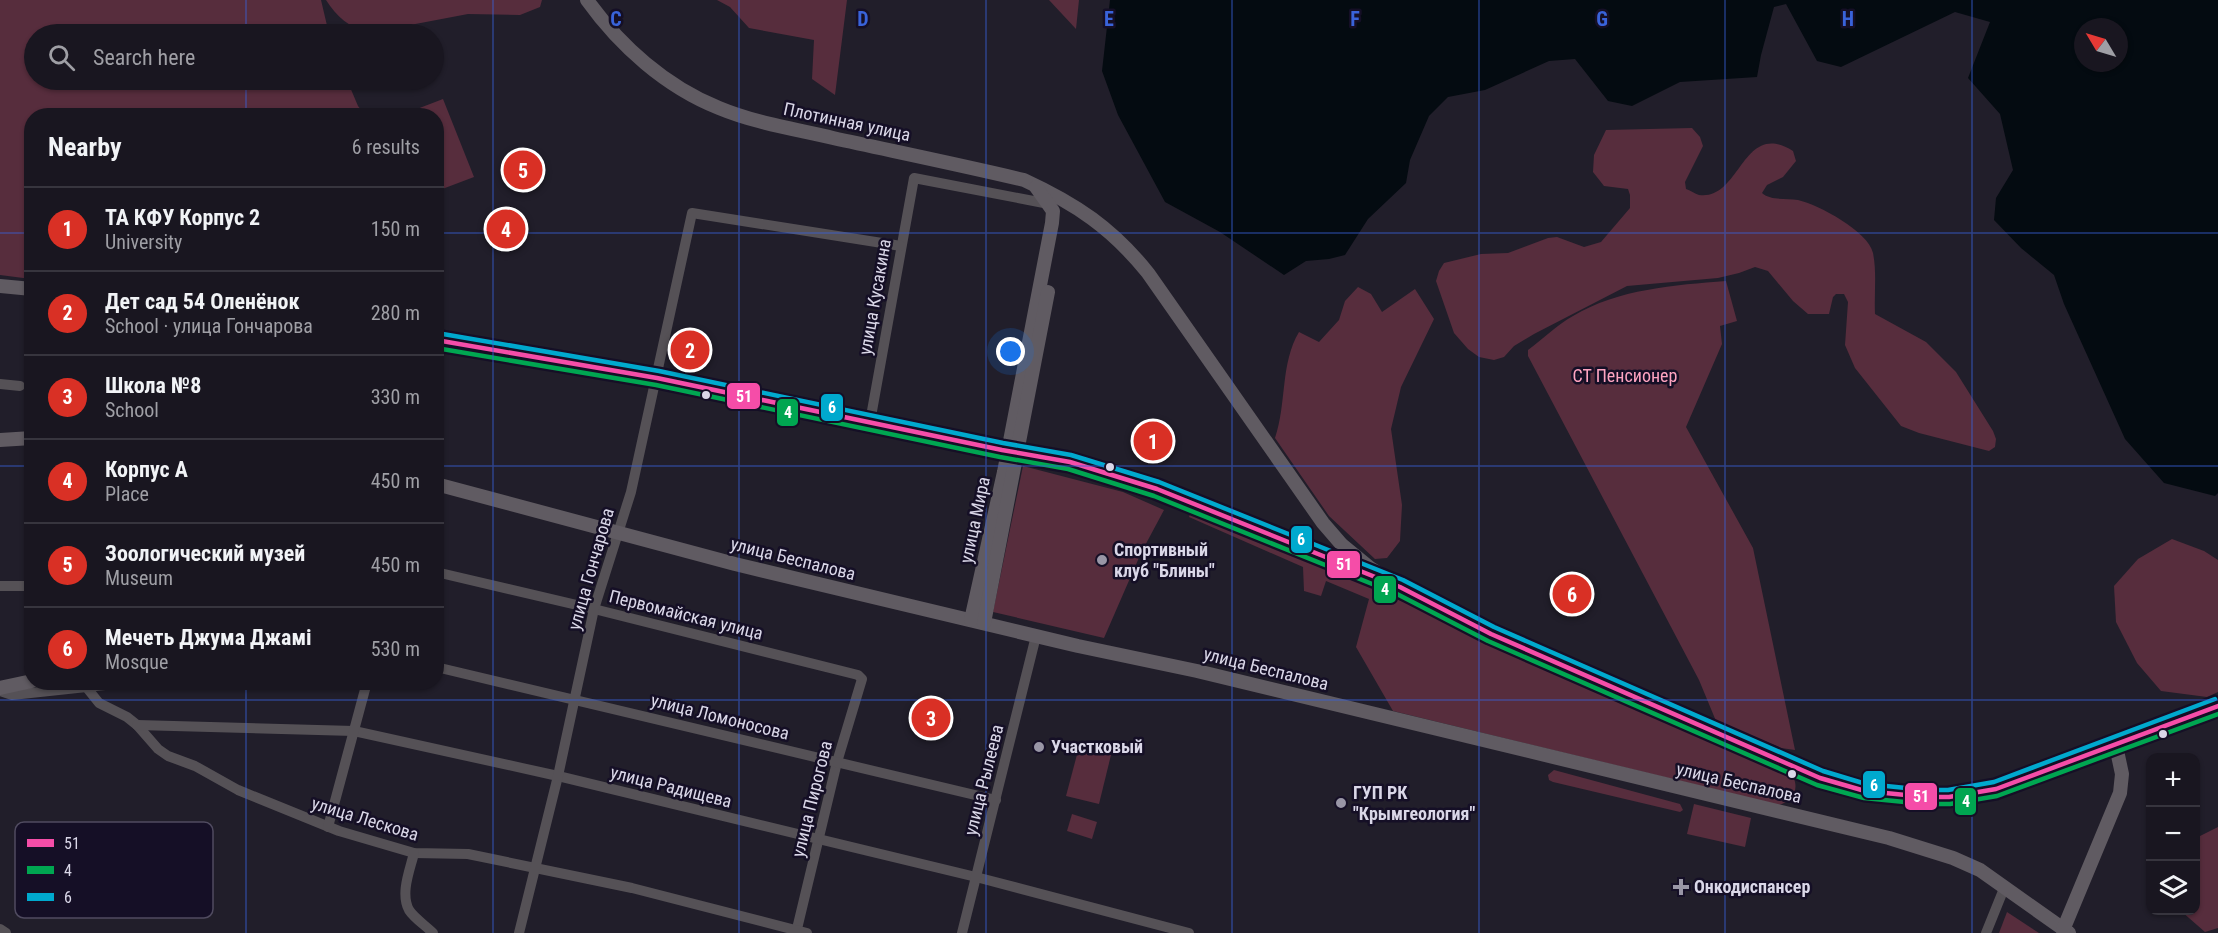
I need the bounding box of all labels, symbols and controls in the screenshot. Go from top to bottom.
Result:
text: C [610,7,622,31]
text: D [857,7,869,31]
text: E [1104,7,1114,31]
text: F [1350,7,1360,31]
text: G [1596,7,1608,31]
text: H [1842,7,1854,31]
north arrow [2074,18,2128,72]
search box [24,24,444,90]
icon: search [45,41,78,74]
text: Search here [93,45,195,70]
street label: Плотинная улица [782,98,913,145]
text: Nearby [48,132,122,162]
text: 6 results [352,135,420,159]
pin: 5 [504,148,542,192]
text: ТА КФУ Корпус 2 [105,205,260,230]
pin: 4 [486,206,526,252]
text: 1 [62,217,73,241]
text: 150 m [371,217,420,241]
text: University [105,230,182,254]
street label: улица Кусакина [854,237,895,357]
text: Дет сад 54 Оленёнок [105,289,300,314]
text: 2 [62,301,73,325]
text: 280 m [371,301,420,325]
text: School · улица Гончарова [105,314,313,338]
pin: 2 [670,328,710,372]
your location [996,337,1025,366]
park label: СТ Пенсионер [1573,365,1678,386]
text: Школа №8 [105,373,201,398]
line badge: 51 [726,382,761,410]
text: 3 [62,385,73,409]
text: 330 m [371,385,420,409]
text: 51 [736,387,752,406]
unlabelled marker [700,389,712,401]
line badge: 6 [820,393,844,422]
text: School [105,398,159,422]
line badge: 4 [776,398,799,427]
text: 6 [828,398,836,417]
text: 4 [784,403,792,422]
pin: 1 [1134,418,1172,464]
text: Корпус А [105,457,188,482]
unlabelled marker [1104,461,1116,473]
text: 4 [62,469,73,493]
text: 450 m [371,469,420,493]
street label: улица Мира [955,475,994,565]
text: Place [105,482,149,506]
street label: улица Гончарова [563,505,618,632]
line badge: 6 [1290,525,1313,554]
text: 6 [1297,530,1305,549]
street label: улица Беспалова [728,533,858,584]
place label: Спортивный клуб "Блины" [1114,539,1215,581]
text: Зоологический музей [105,541,305,566]
line badge: 51 [1326,550,1361,579]
text: 5 [62,553,73,577]
text: 450 m [371,553,420,577]
marker: Спортивный клуб "Блины" [1095,553,1109,567]
text: 51 [1336,555,1352,574]
text: Museum [105,566,173,590]
pin: 6 [1552,572,1592,616]
line badge: 4 [1373,575,1397,604]
text: 4 [1381,580,1389,599]
street label: Первомайская улица [607,585,765,644]
text: Мечеть Джума Джамі [105,625,312,650]
text: 6 [62,637,73,661]
text: 530 m [371,637,420,661]
street label: улица Беспалова [1201,643,1331,694]
text: Mosque [105,650,168,674]
street label: улица Ломоносова [649,689,791,744]
pin: 3 [912,696,950,740]
street label: улица Рылеева [960,722,1007,838]
unlabelled marker [2157,728,2169,740]
place label: Участковый [1051,736,1143,757]
street label: улица Пирогова [787,739,836,859]
marker: Участковый [1032,740,1046,754]
map controls [2146,753,2200,915]
button: + [2146,753,2200,807]
street label: улица Беспалова [1674,758,1804,807]
street label: улица Радищева [608,761,734,812]
unlabelled marker [1786,768,1798,780]
line badge: 6 [1862,770,1886,799]
text: 6 [1870,776,1878,795]
place label: ГУП РК "Крымгеология" [1353,782,1475,824]
line badge: 51 [1904,782,1938,811]
text: 51 [1913,787,1929,806]
line badge: 4 [1954,787,1977,816]
street label: улица Лескова [309,792,421,845]
text: 4 [1962,792,1970,811]
marker: ГУП РК "Крымгеология" [1334,796,1348,810]
button: − [2146,807,2200,861]
legend [15,822,213,918]
text: 51 [64,834,80,853]
text: 4 [64,861,72,880]
button: layers [2146,861,2200,915]
place label: Онкодиспансер [1694,876,1810,897]
marker: Онкодиспансер [1672,878,1690,896]
text: 6 [64,888,72,907]

